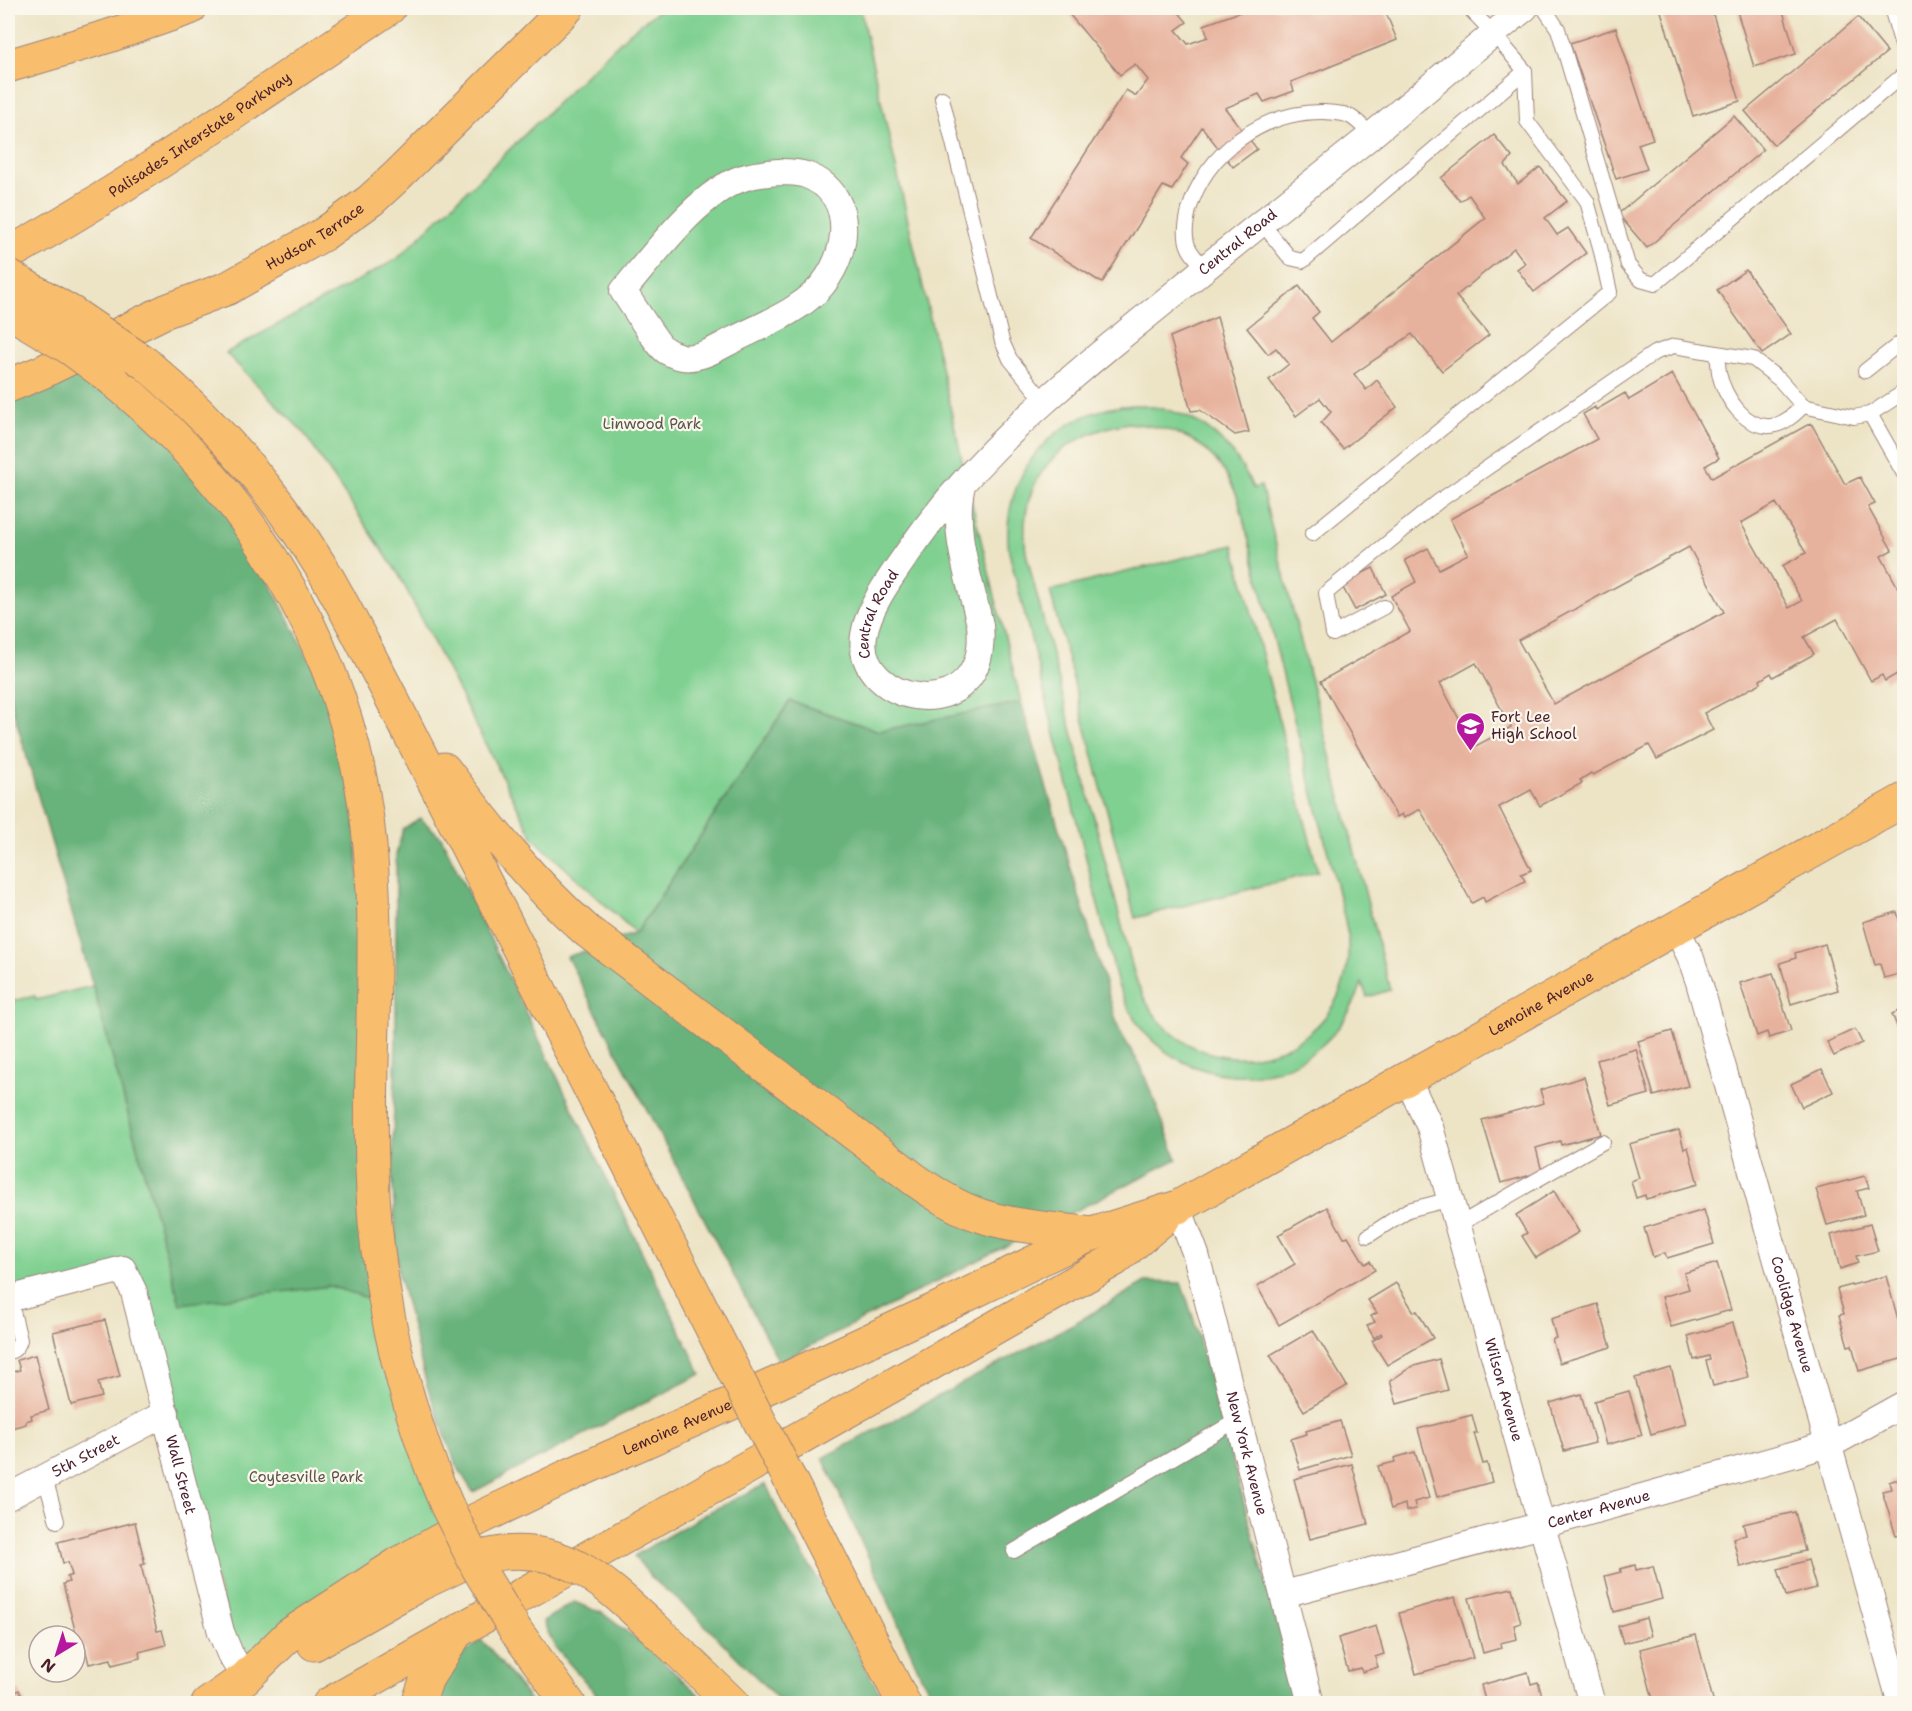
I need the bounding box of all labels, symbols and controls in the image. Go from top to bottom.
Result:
street label: Palisades Interstate Parkway [105,67,295,202]
street label: Hudson Terrace [262,198,368,275]
street label: Central Road [1194,204,1281,280]
park label: Linwood Park [603,414,701,434]
street label: Central Road [853,565,903,661]
place label: Fort Lee High School [1491,707,1577,744]
school or university icon: Fort Lee High School [1454,710,1486,752]
street label: Lemoine Avenue [1485,966,1597,1041]
street label: Coolidge Avenue [1766,1254,1818,1375]
street label: Wilson Avenue [1480,1336,1528,1444]
street label: New York Avenue [1221,1389,1272,1518]
street label: Lemoine Avenue [619,1394,735,1460]
street label: 5th Street [48,1429,123,1482]
street label: Wall Street [161,1433,201,1517]
park label: Coytesville Park [249,1467,363,1487]
street label: Center Avenue [1545,1485,1652,1533]
north arrow [27,1624,87,1684]
text: N [37,1653,60,1678]

